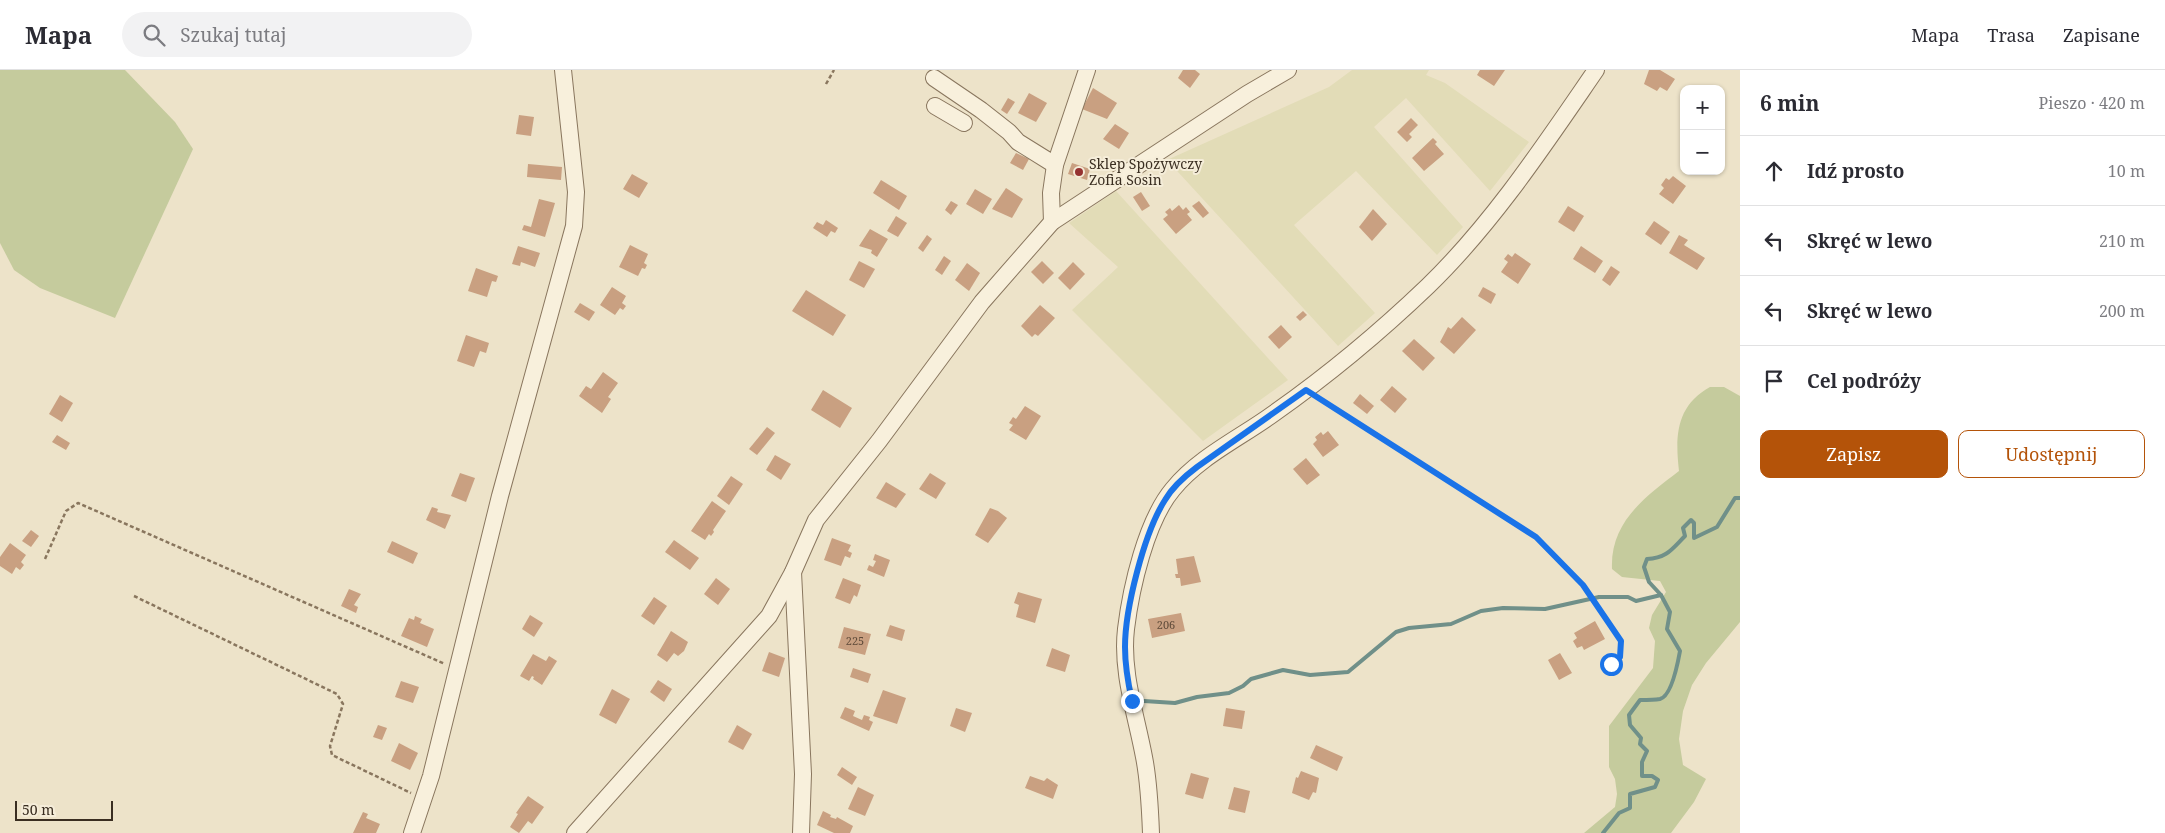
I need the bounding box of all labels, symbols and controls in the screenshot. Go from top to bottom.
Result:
search box [122,12,472,57]
text: Mapa [25,18,92,51]
icon: search [140,21,168,49]
text: Szukaj tutaj [180,22,287,48]
text: Mapa [1911,23,1959,47]
text: Trasa [1987,23,2035,47]
text: Zapisane [2063,23,2140,47]
map controls [1680,85,1725,175]
button: + [1680,85,1725,130]
text: 6 min [1760,89,1819,117]
text: Pieszo · 420 m [2039,92,2145,114]
button: − [1680,130,1725,175]
place label: Sklep Spożywczy Zofia Sosin [1089,154,1202,189]
icon: ahead [1760,157,1788,185]
text: Idź prosto [1807,158,1904,184]
text: 10 m [2108,160,2145,182]
marker: Sklep Spożywczy Zofia Sosin [1073,166,1085,178]
icon: left [1760,227,1788,255]
text: Skręć w lewo [1807,228,1933,254]
text: 210 m [2099,230,2145,252]
icon: left [1760,297,1788,325]
text: Skręć w lewo [1807,298,1933,324]
text: 200 m [2099,300,2145,322]
icon: arrive [1760,367,1788,395]
text: Cel podróży [1807,368,1921,394]
button: Zapisz [1760,430,1948,478]
button: Udostępnij [1958,430,2145,478]
house number: 206 [1157,617,1175,632]
house number: 225 [846,633,864,648]
route start [1600,653,1623,676]
route end [1121,690,1144,713]
scale bar [15,798,112,821]
text: 50 m [22,800,55,819]

